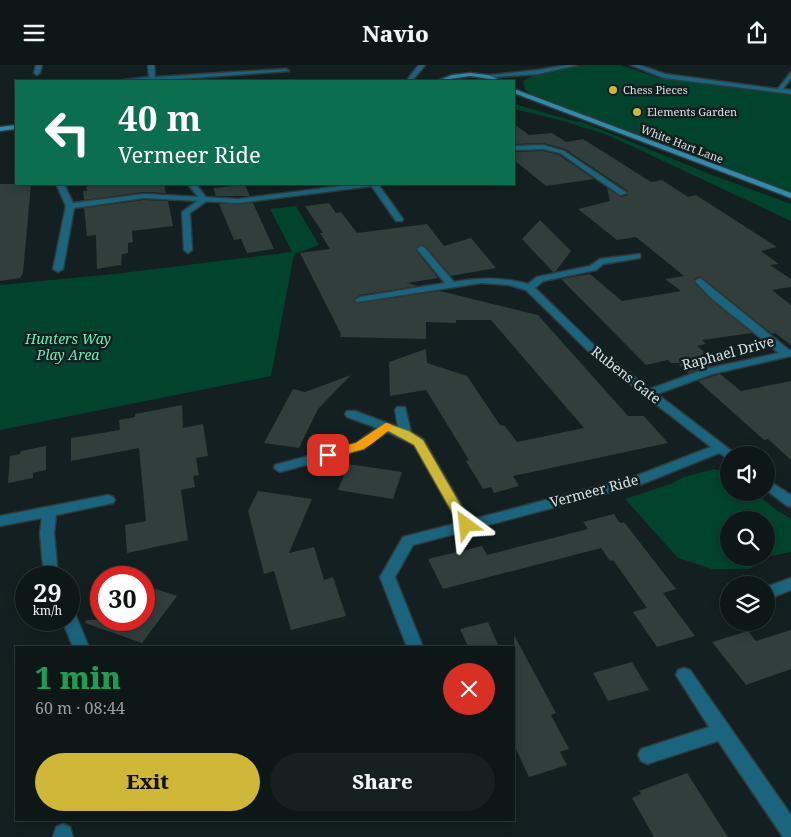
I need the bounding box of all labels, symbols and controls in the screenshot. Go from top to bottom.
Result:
text: Navio [362,18,429,48]
icon: menu [20,19,48,47]
icon: share [743,19,771,47]
place label: Chess Pieces [623,82,688,97]
marker: Chess Pieces [607,84,619,96]
text: 40 m [118,94,201,141]
icon: left [35,100,100,165]
place label: Elements Garden [647,104,737,119]
marker: Elements Garden [631,106,643,118]
street label: White Hart Lane [639,121,726,166]
text: Vermeer Ride [118,139,261,169]
park label: Hunters Way Play Area [24,329,111,364]
street label: Raphael Drive [680,331,776,374]
street label: Rubens Gate [588,341,665,408]
pin [307,434,349,476]
icon: arrive [314,441,342,469]
map controls [720,446,775,631]
button: sound [720,446,775,501]
street label: Vermeer Ride [548,470,640,511]
position arrow [439,498,491,550]
button: search [720,511,775,566]
speed limit sign: 30 [90,566,155,631]
text: 29 [33,575,62,609]
button: layers [720,576,775,631]
text: km/h [33,602,62,619]
text: 1 min [35,657,121,698]
button: close [443,663,495,715]
text: 60 m · 08:44 [35,697,125,719]
button: Exit [35,753,260,811]
button: Share [270,753,495,811]

